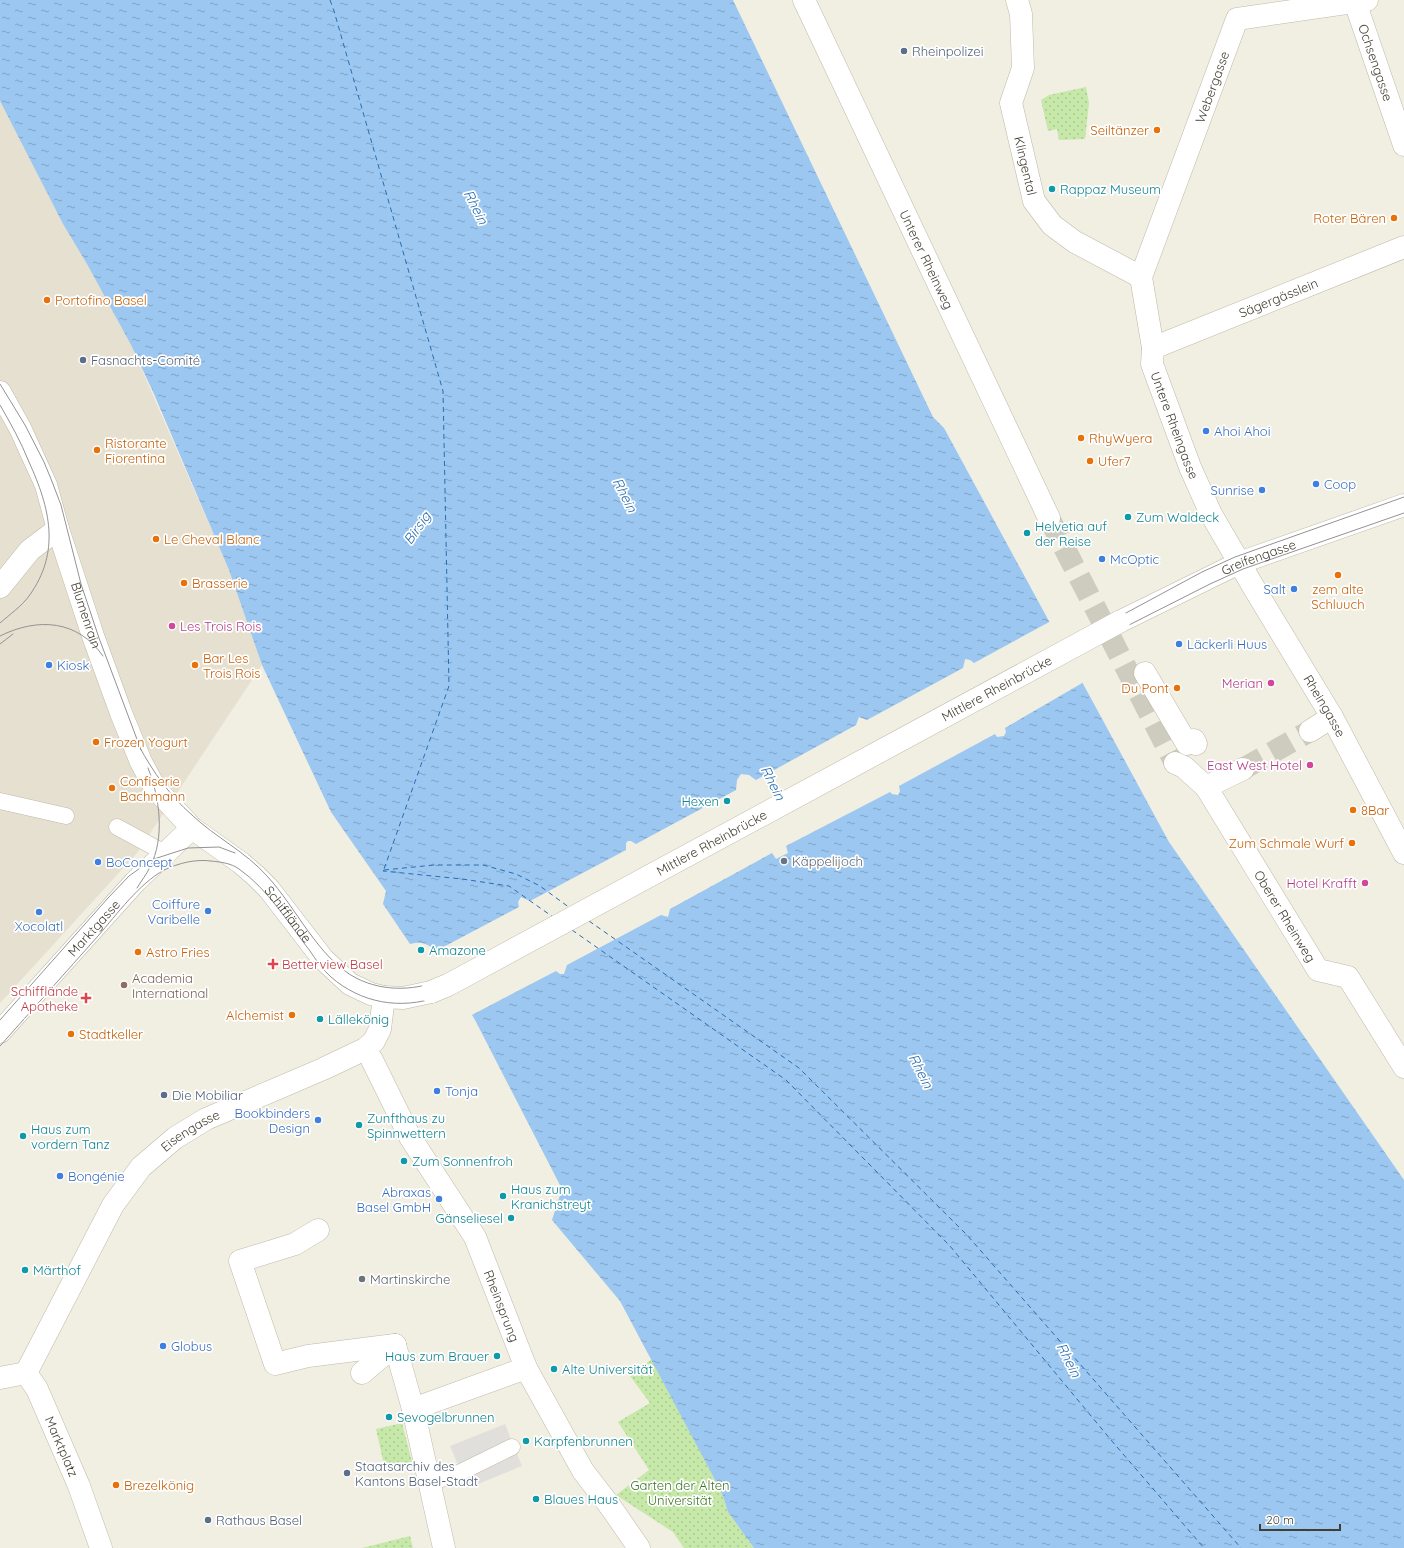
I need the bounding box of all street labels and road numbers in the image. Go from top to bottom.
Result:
street label: Ochsengasse [1355,22,1396,103]
street label: Webergasse [1192,49,1232,125]
street label: Klingental [1011,135,1040,197]
street label: Unterer Rheinweg [896,207,957,312]
street label: Sägergässlein [1236,275,1320,321]
street label: Untere Rheingasse [1147,369,1202,481]
street label: Greifengasse [1218,536,1298,579]
street label: Blumenrain [68,580,105,650]
street label: Mittlere Rheinbrücke [939,652,1054,725]
street label: Rheingasse [1300,672,1349,740]
street label: Mittlere Rheinbrücke [654,806,769,879]
street label: Oberer Rheinweg [1251,867,1319,965]
street label: Schifflände [261,883,315,946]
street label: Marktgasse [64,896,123,959]
street label: Eisengasse [157,1106,222,1155]
street label: Rheinsprung [481,1268,523,1344]
street label: Marktplatz [42,1414,82,1479]

